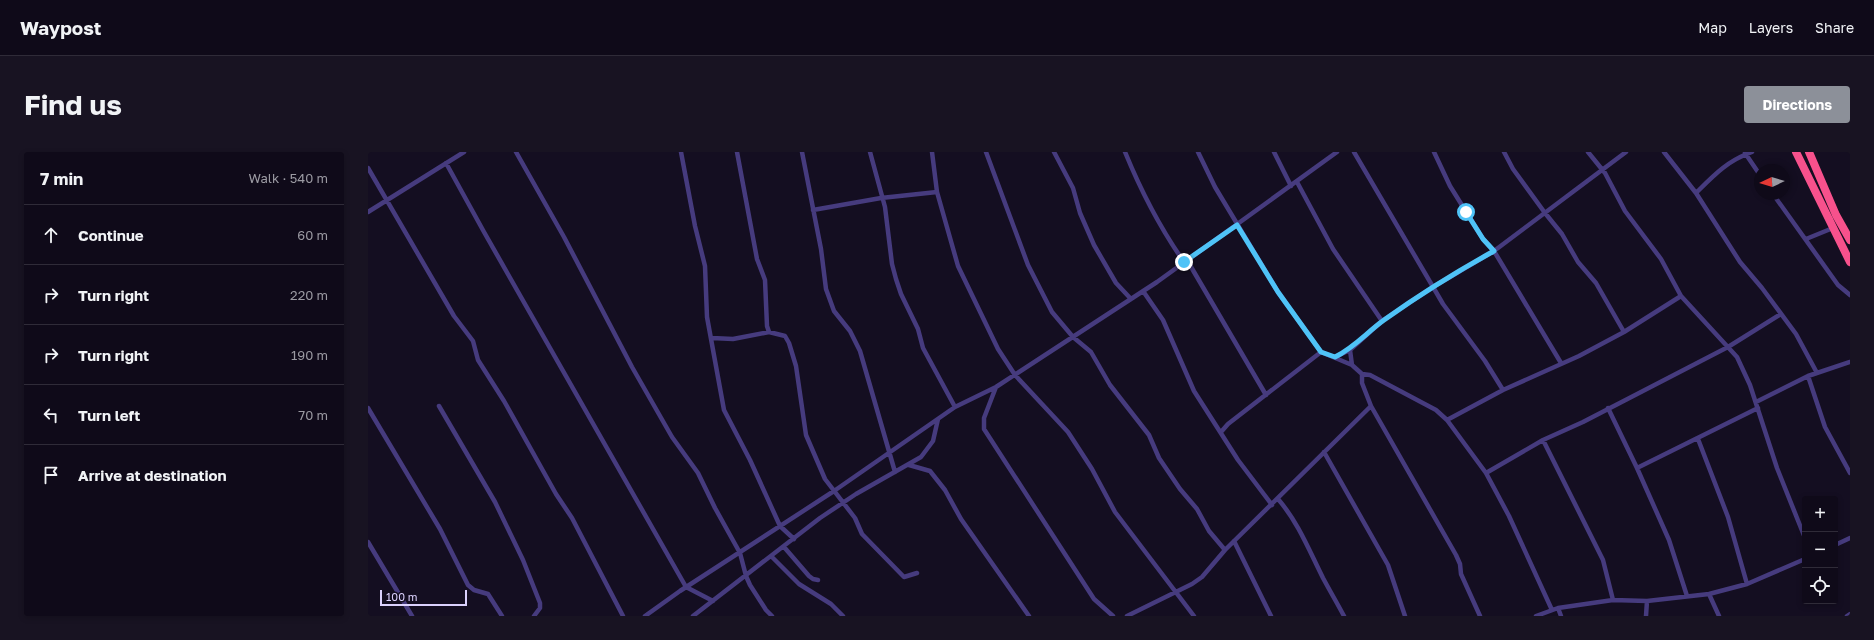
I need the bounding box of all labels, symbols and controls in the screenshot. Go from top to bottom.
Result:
text: Waypost [20,16,101,39]
text: Map [1698,19,1727,36]
text: Layers [1749,19,1793,36]
text: Share [1815,19,1854,36]
button: Directions [1744,86,1850,123]
text: Find us [24,88,122,121]
north arrow [1754,164,1790,200]
text: 7 min [40,168,83,189]
text: Walk · 540 m [249,170,328,186]
route start [1457,203,1475,221]
icon: ahead [40,224,62,246]
text: Continue [78,226,144,244]
text: 60 m [297,227,328,243]
route end [1175,253,1193,271]
icon: right [40,284,62,306]
text: Turn right [78,286,149,304]
text: 220 m [290,287,328,303]
icon: right [40,344,62,366]
text: Turn right [78,346,149,364]
text: 190 m [291,347,328,363]
icon: left [40,404,62,426]
text: Turn left [78,406,140,424]
text: 70 m [298,407,328,423]
icon: arrive [40,464,62,486]
text: Arrive at destination [78,466,227,484]
map controls [1802,496,1838,604]
button: + [1802,496,1838,532]
button: − [1802,532,1838,568]
button: locate [1802,568,1838,604]
scale bar [380,588,467,607]
text: 100 m [386,590,417,603]

